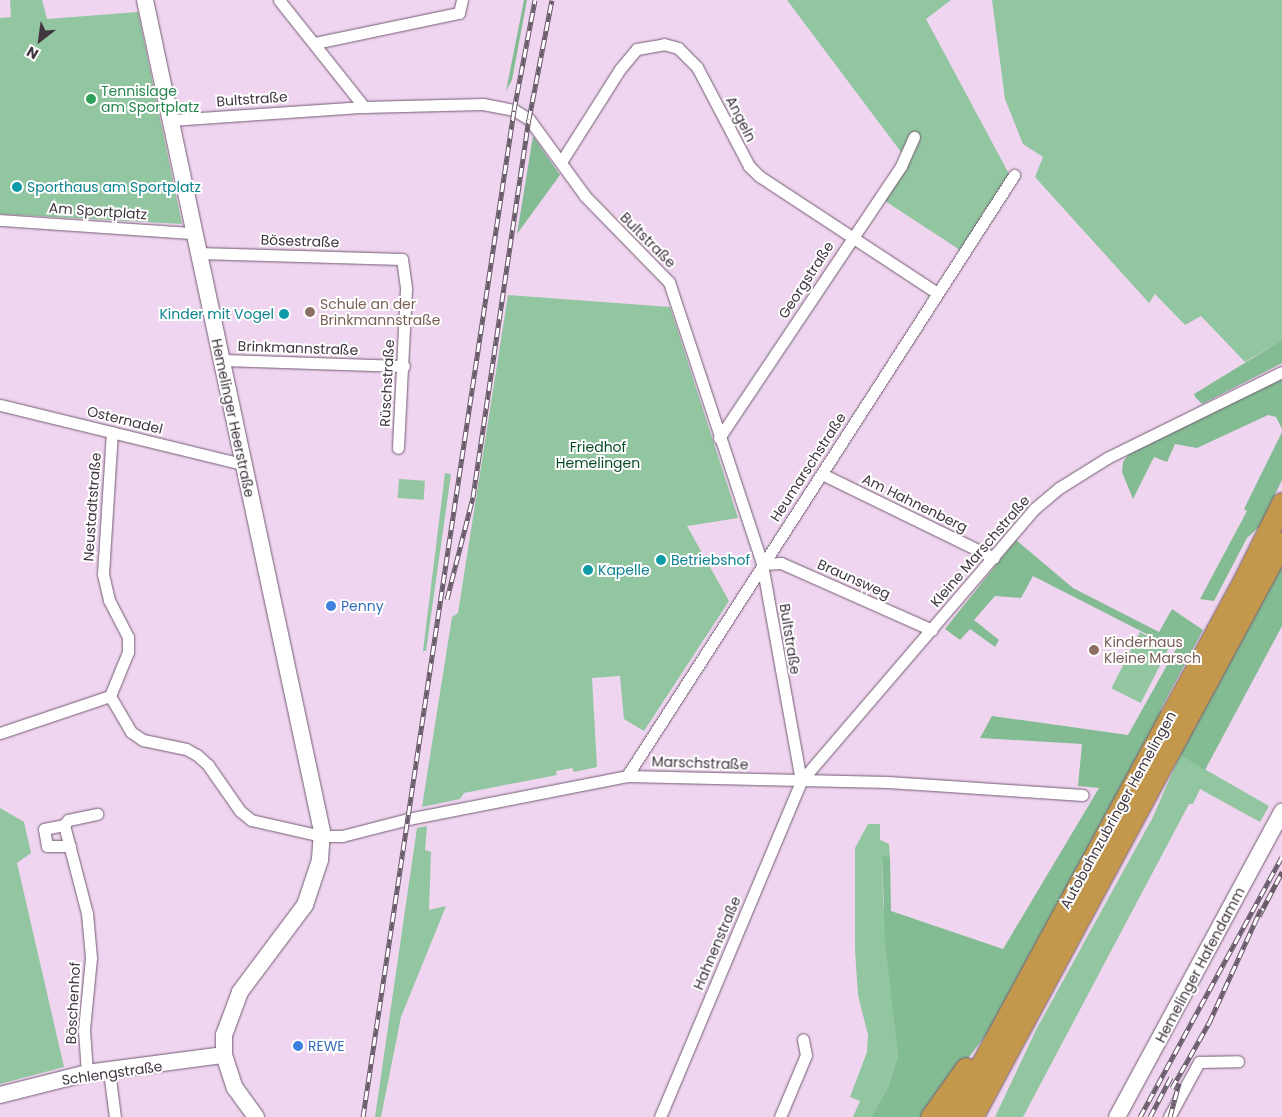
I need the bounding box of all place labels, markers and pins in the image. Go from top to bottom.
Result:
place label: Tennislage am Sportplatz [101,83,199,115]
marker: Tennislage am Sportplatz [85,93,97,105]
place label: Sporthaus am Sportplatz [27,179,201,195]
marker: Sporthaus am Sportplatz [11,181,23,193]
place label: Schule an der Brinkmannstraße [320,296,441,328]
place label: Kinder mit Vogel [159,306,274,322]
marker: Schule an der Brinkmannstraße [304,306,316,318]
marker: Kinder mit Vogel [278,308,290,320]
place label: Betriebshof [671,552,750,568]
marker: Betriebshof [655,554,667,566]
place label: Kapelle [598,562,650,578]
marker: Kapelle [582,564,594,576]
place label: Penny [341,598,384,614]
marker: Penny [325,600,337,612]
place label: Kinderhaus Kleine Marsch [1104,634,1201,666]
marker: Kinderhaus Kleine Marsch [1088,644,1100,656]
place label: REWE [308,1038,345,1054]
marker: REWE [292,1040,304,1052]

